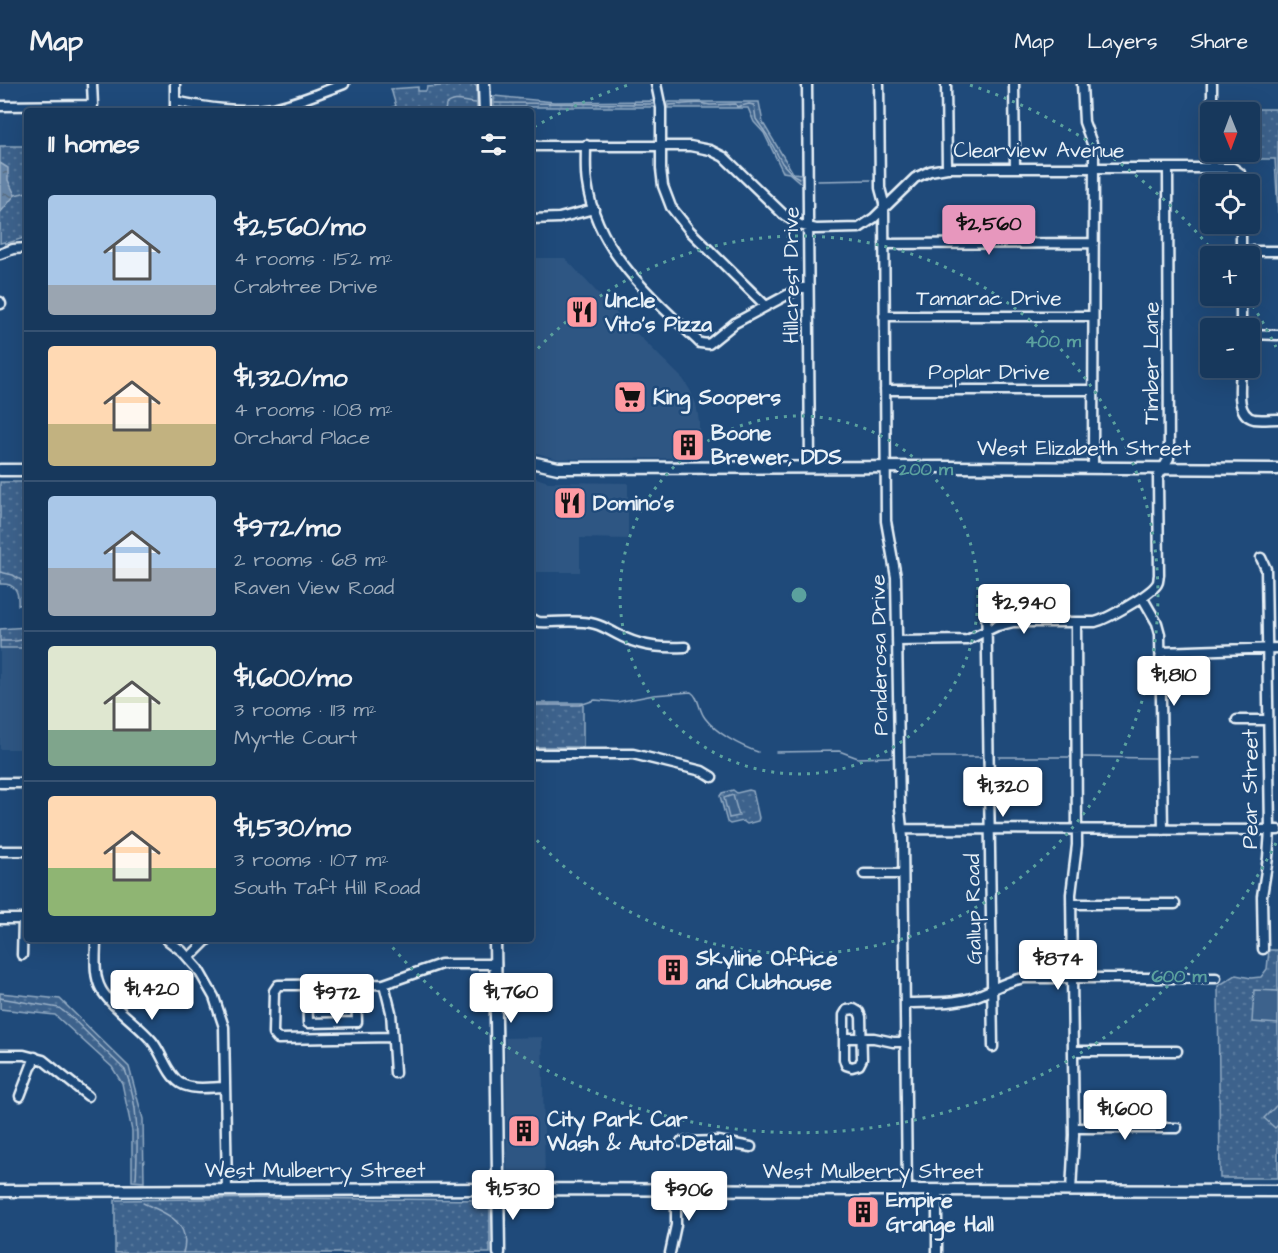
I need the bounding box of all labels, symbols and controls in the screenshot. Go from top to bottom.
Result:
text: Map [30,22,83,61]
text: Map [1014,27,1054,56]
text: Layers [1087,27,1157,56]
text: Share [1190,27,1248,56]
north arrow [1200,102,1260,162]
map controls [1200,102,1260,378]
text: 11 homes [48,126,140,162]
icon: filters [477,128,510,161]
street label: Clearview Avenue [954,136,1124,165]
button: locate [1200,174,1260,234]
pin: $2,560 [940,205,1038,256]
street label: Hillcrest Drive [777,207,806,343]
text: $2,560/mo [234,209,366,245]
text: $2,560 [956,210,1022,238]
icon: home [96,219,168,291]
text: 4 rooms · 152 m² [234,245,393,273]
button: + [1200,246,1260,306]
text: Crabtree Drive [234,273,378,301]
street label: Tamarac Drive [916,284,1062,313]
place label: Uncle Vito's Pizza [604,286,712,339]
restaurant icon: Uncle Vito's Pizza [564,294,600,330]
street label: Timber Lane [1137,302,1166,424]
button: − [1200,318,1260,378]
text: 400 m [1025,329,1082,354]
street label: Poplar Drive [928,358,1050,388]
text: $1,320/mo [234,360,348,396]
icon: home [96,370,168,442]
supermarket icon: King Soopers [612,379,648,415]
place label: King Soopers [653,383,781,414]
text: 4 rooms · 108 m² [234,396,393,424]
place label: Boone Brewer, DDS [711,419,842,472]
text: Orchard Place [234,424,370,452]
building icon: Boone Brewer, DDS [670,427,706,463]
street label: West Elizabeth Street [977,434,1191,463]
text: 200 m [898,457,954,482]
restaurant icon: Domino's [552,485,588,521]
place label: Domino's [593,489,675,518]
text: $972/mo [234,510,341,546]
icon: home [96,520,168,592]
text: 2 rooms · 68 m² [234,546,388,574]
text: Raven View Road [234,574,394,602]
street label: Ponderosa Drive [864,574,895,736]
pin: $2,940 [975,584,1073,635]
centre of rings [789,585,809,605]
text: $2,940 [992,589,1056,617]
pin: $1,810 [1125,656,1223,707]
text: $1,600/mo [234,660,352,696]
text: $1,810 [1151,661,1197,689]
icon: home [96,670,168,742]
text: 3 rooms · 113 m² [234,696,377,724]
text: Myrtle Court [234,724,357,752]
street label: Pear Street [1236,728,1265,849]
pin: $1,320 [954,767,1052,818]
text: $1,320 [977,772,1029,800]
text: $1,530/mo [234,810,351,846]
icon: home [96,820,168,892]
text: 3 rooms · 107 m² [234,846,389,874]
street label: Gallup Road [958,853,990,965]
text: South Taft Hill Road [234,874,420,902]
pin: $874 [1022,940,1094,991]
place label: Skyline Office and Clubhouse [695,944,838,997]
text: $874 [1033,945,1083,973]
building icon: Skyline Office and Clubhouse [655,952,691,988]
text: 600 m [1151,964,1208,989]
pin: $1,420 [103,970,201,1021]
pin: $1,760 [462,973,560,1024]
pin: $972 [301,974,373,1025]
text: $1,420 [125,975,179,1003]
text: $1,760 [484,978,538,1006]
text: $972 [314,979,360,1007]
pin: $1,600 [1076,1090,1174,1141]
text: $1,600 [1097,1095,1153,1123]
place label: City Park Car Wash & Auto Detail [546,1105,733,1158]
building icon: City Park Car Wash & Auto Detail [506,1113,542,1149]
street label: West Mulberry Street [205,1156,426,1187]
street label: West Mulberry Street [763,1157,984,1188]
pin: $1,530 [464,1170,562,1221]
pin: $906 [653,1171,725,1222]
text: $1,530 [486,1175,540,1203]
text: $906 [665,1176,713,1204]
place label: Empire Grange Hall [886,1186,995,1241]
building icon: Empire Grange Hall [845,1194,881,1230]

